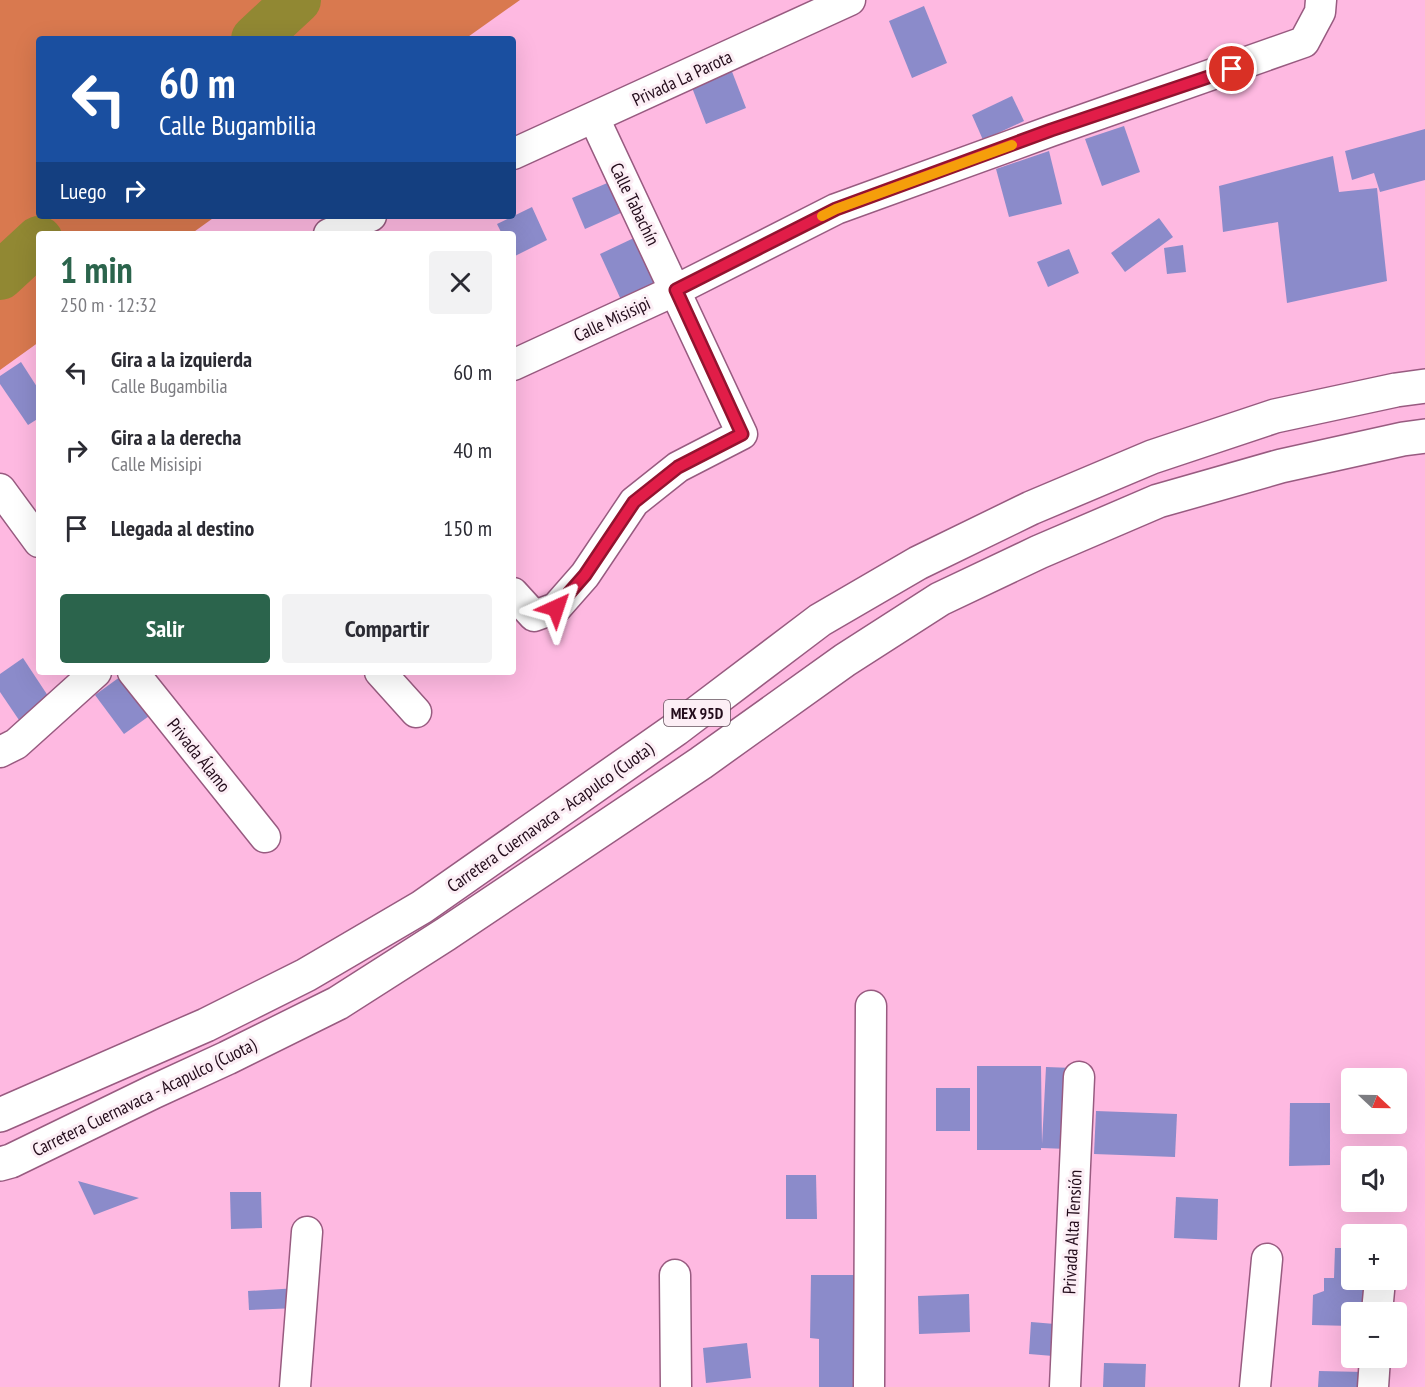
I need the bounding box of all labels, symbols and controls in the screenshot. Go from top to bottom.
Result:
pin [1206,43,1257,94]
street label: Privada La Parota [628,45,736,111]
icon: arrive [1215,52,1248,85]
text: 60 m [159,55,236,110]
icon: left [60,60,138,138]
text: Calle Bugambilia [159,108,316,142]
street label: Calle Tabachín [605,159,665,249]
icon: right [118,174,151,207]
text: Luego [60,177,106,205]
text: 1 min [60,246,133,293]
button: close [429,251,492,314]
street label: Calle Misisipi [570,291,654,347]
text: 250 m · 12:32 [60,292,157,318]
text: Gira a la izquierda [111,345,252,373]
icon: left [60,356,93,389]
text: 60 m [453,358,492,386]
text: Calle Bugambilia [111,373,228,399]
text: Gira a la derecha [111,423,241,451]
icon: right [60,434,93,467]
text: 40 m [453,436,492,464]
text: Calle Misisipi [111,451,202,477]
icon: arrive [60,512,93,545]
text: Llegada al destino [111,514,254,542]
text: 150 m [443,514,492,542]
position arrow [524,576,588,640]
button: Salir [60,594,270,663]
button: Compartir [282,594,492,663]
road number: MEX 95D [664,700,730,726]
street label: Privada Álamo [162,713,236,797]
street label: Carretera Cuernavaca - Acapulco (Cuota) [442,736,658,897]
street label: Carretera Cuernavaca - Acapulco (Cuota) [28,1032,260,1161]
north arrow [1341,1068,1407,1134]
map controls [1341,1068,1407,1368]
button: sound [1341,1146,1407,1212]
street label: Privada Alta Tensión [1057,1169,1087,1295]
button: + [1341,1224,1407,1290]
button: − [1341,1302,1407,1368]

